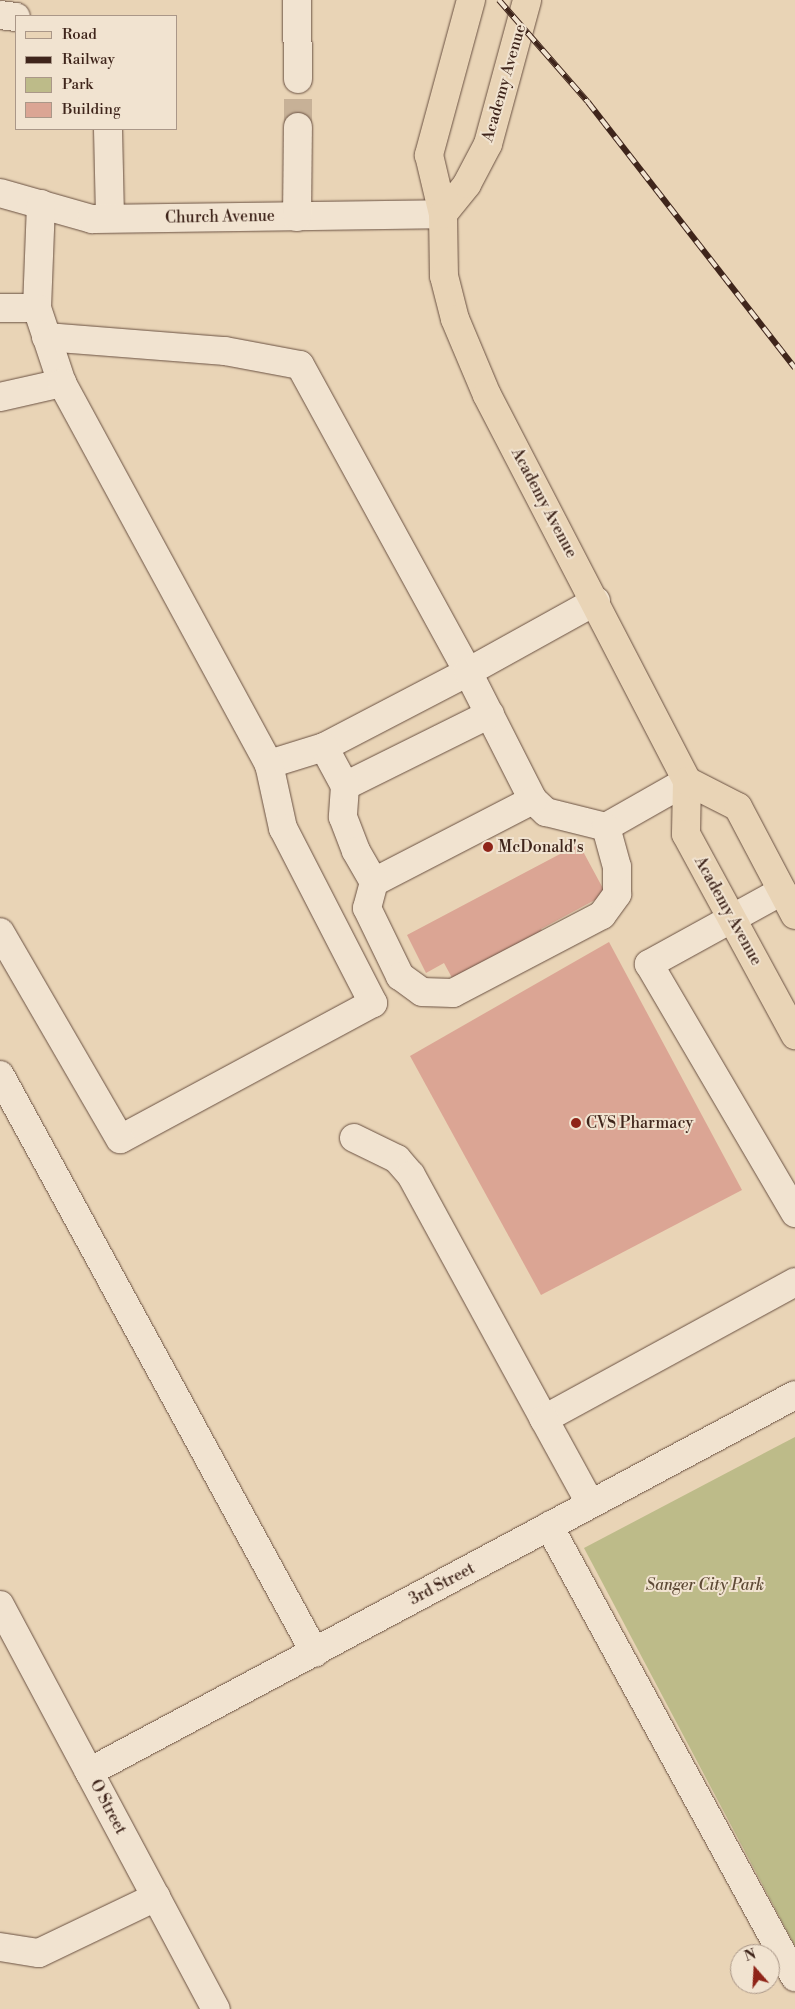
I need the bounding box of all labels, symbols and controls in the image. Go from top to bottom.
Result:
legend [15,15,178,130]
street label: Academy Avenue [478,22,530,144]
text: Road [62,25,97,44]
text: Railway [62,50,115,69]
text: Park [62,75,93,94]
text: Building [62,100,121,119]
street label: Church Avenue [165,206,275,228]
street label: Academy Avenue [507,445,581,561]
place label: McDonald's [498,837,584,857]
marker: McDonald's [482,841,494,853]
street label: Academy Avenue [690,853,766,969]
place label: CVS Pharmacy [586,1113,693,1133]
marker: CVS Pharmacy [570,1117,582,1129]
street label: 3rd Street [406,1559,478,1609]
park label: Sanger City Park [646,1575,764,1595]
street label: O Street [86,1776,130,1838]
north arrow [730,1944,780,1994]
text: N [742,1945,759,1966]

